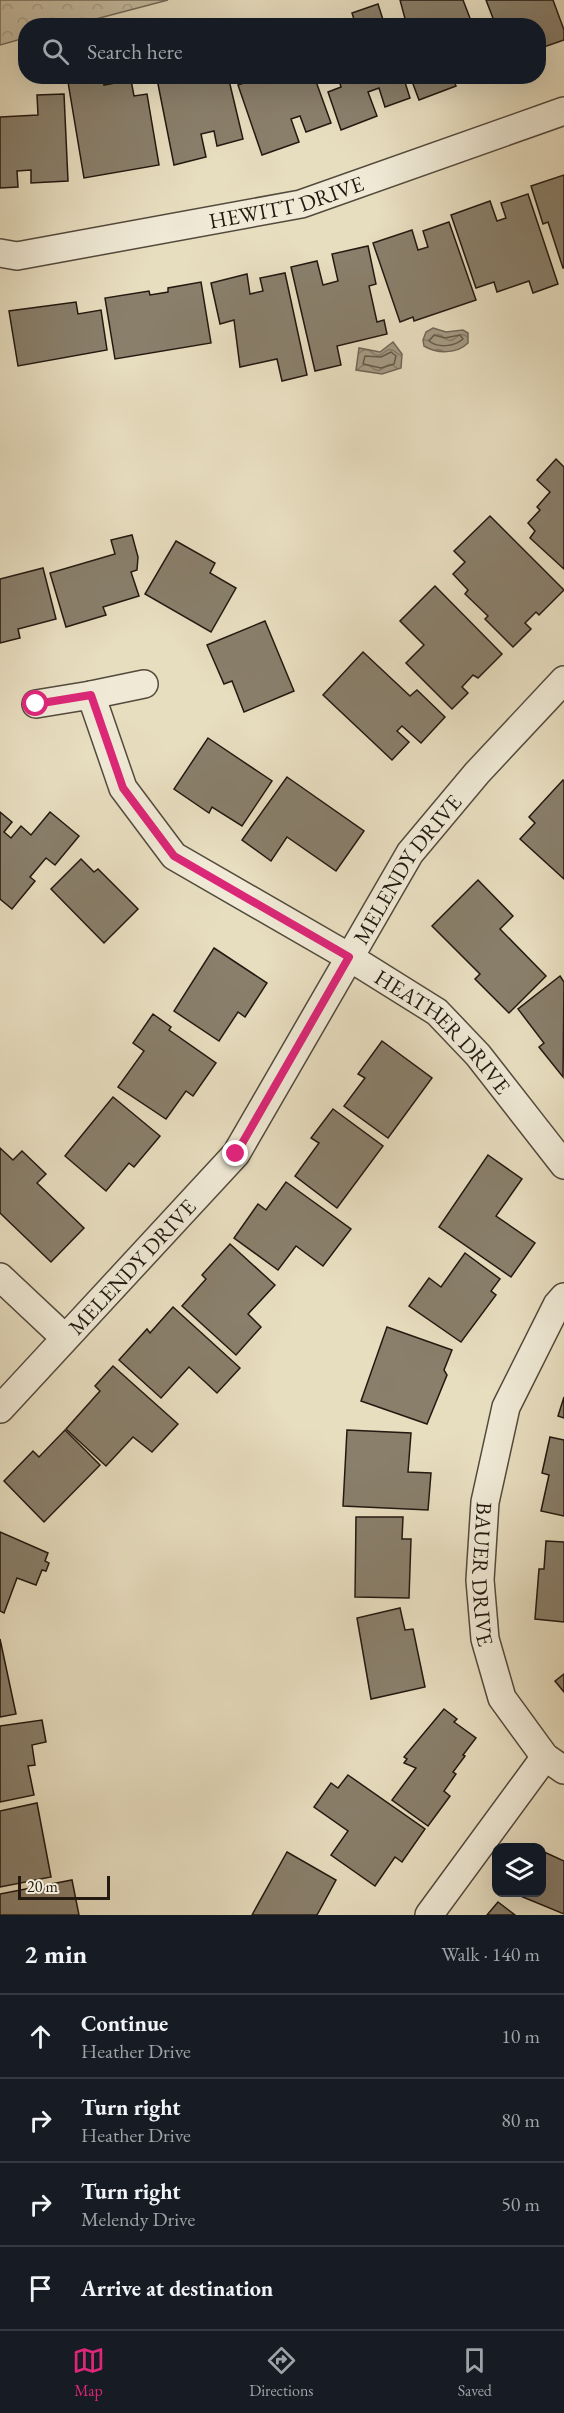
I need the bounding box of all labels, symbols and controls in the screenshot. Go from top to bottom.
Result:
search box [18,18,546,84]
icon: search [39,35,72,68]
text: Search here [87,37,182,66]
street label: HEWITT DRIVE [207,169,368,236]
route start [22,690,48,716]
street label: MELENDY DRIVE [346,788,468,949]
street label: HEATHER DRIVE [369,963,517,1100]
route end [222,1140,248,1166]
street label: MELENDY DRIVE [62,1193,202,1341]
street label: BAUER DRIVE [465,1501,500,1650]
map controls [492,1843,546,1897]
button: layers [492,1843,546,1897]
scale bar [18,1873,110,1900]
text: 20 m [27,1876,58,1897]
text: 2 min [24,1937,87,1971]
text: Walk · 140 m [441,1941,540,1967]
text: Continue [81,2009,168,2038]
icon: ahead [24,2020,57,2053]
text: 10 m [501,2023,540,2049]
text: Heather Drive [81,2038,191,2064]
text: Turn right [81,2093,180,2122]
icon: right [24,2104,57,2137]
text: 80 m [501,2107,540,2133]
text: Heather Drive [81,2122,191,2148]
text: Turn right [81,2177,180,2206]
icon: right [24,2188,57,2221]
text: 50 m [501,2191,540,2217]
text: Melendy Drive [81,2206,195,2232]
icon: arrive [24,2272,57,2305]
text: Arrive at destination [81,2274,273,2303]
tab: Map [72,2344,105,2401]
tab: Directions [249,2344,314,2401]
tab: Saved [458,2344,492,2401]

